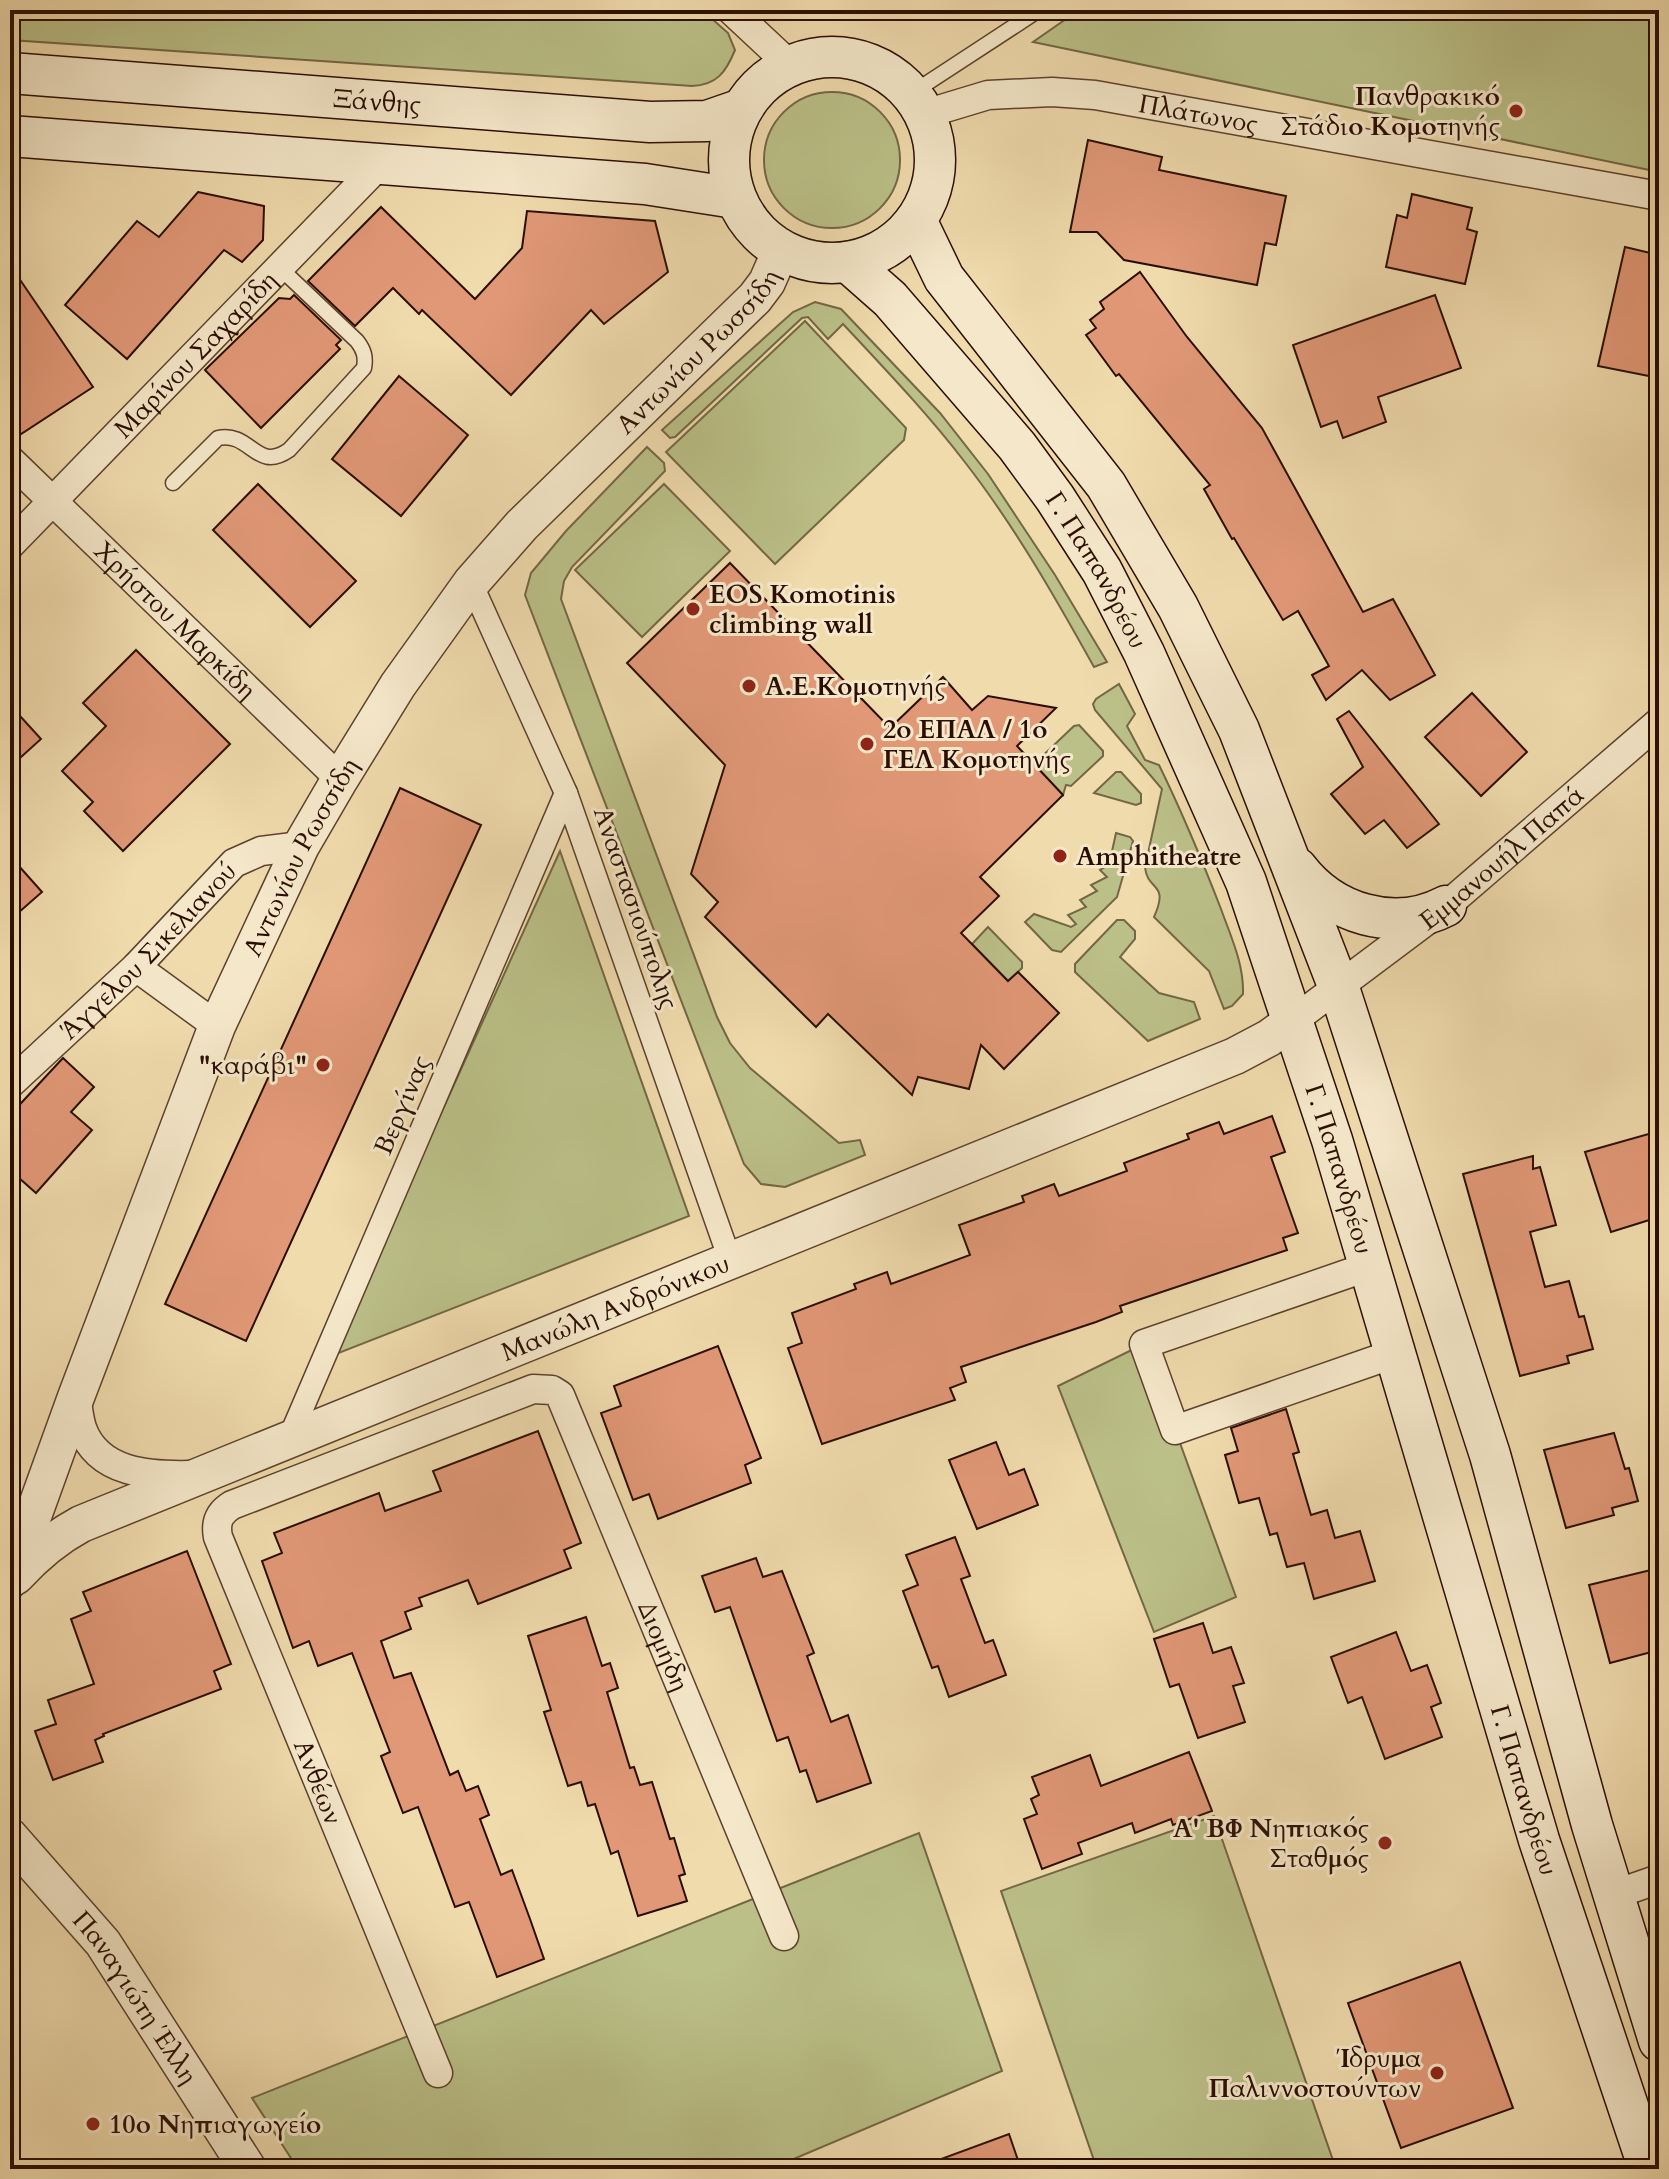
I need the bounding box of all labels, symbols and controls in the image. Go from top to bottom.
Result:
place label: Πανθρακικό Στάδιο Κομοτηνής [1280,79,1500,144]
street label: Ξάνθης [332,80,422,122]
street label: Πλάτωνος [1136,86,1261,141]
marker: Πανθρακικό Στάδιο Κομοτηνής [1507,102,1525,120]
street label: Μαρίνου Σαχαρίδη [106,263,285,445]
street label: Αντωνίου Ρωσσίδη [608,264,788,442]
street label: Γ. Παπανδρέου [1038,485,1156,654]
street label: Χρήστου Μαρκίδη [86,533,264,707]
place label: EOS Komotinis climbing wall [709,577,896,642]
marker: EOS Komotinis climbing wall [684,600,702,618]
place label: Α.Ε.Κομοτηνής [765,669,946,704]
marker: Α.Ε.Κομοτηνής [740,677,758,695]
place label: 2ο ΕΠΑΛ / 1ο ΓΕΛ Κομοτηνής [883,712,1071,777]
marker: 2ο ΕΠΑΛ / 1ο ΓΕΛ Κομοτηνής [858,735,876,753]
street label: Αντωνίου Ρωσσίδη [235,751,366,962]
street label: Εμμανουήλ Παπά [1412,777,1592,938]
street label: Αναστασιούπολης [585,802,687,1014]
place label: Amphitheatre [1076,839,1242,874]
marker: Amphitheatre [1051,847,1069,865]
street label: Άγγελου Σικελιανού [52,854,244,1047]
place label: "καράβι" [199,1048,307,1083]
street label: Βεργίνας [365,1050,439,1160]
marker: "καράβι" [314,1056,332,1074]
street label: Γ. Παπανδρέου [1297,1079,1382,1258]
street label: Μανώλη Ανδρόνικου [496,1245,734,1369]
street label: Διομήδη [630,1596,698,1696]
street label: Γ. Παπανδρέου [1482,1700,1567,1880]
street label: Ανθέων [285,1734,351,1830]
place label: Α' ΒΦ Νηπιακός Σταθμός [1173,1811,1369,1876]
marker: Α' ΒΦ Νηπιακός Σταθμός [1376,1834,1394,1852]
street label: Παναγιώτη Έλλη [65,1903,206,2090]
place label: Ίδρυμα Παλιννοστούντων [1208,2041,1421,2106]
marker: Ίδρυμα Παλιννοστούντων [1428,2064,1446,2082]
place label: 10ο Νηπιαγωγείο [109,2107,321,2142]
marker: 10ο Νηπιαγωγείο [84,2115,102,2133]

